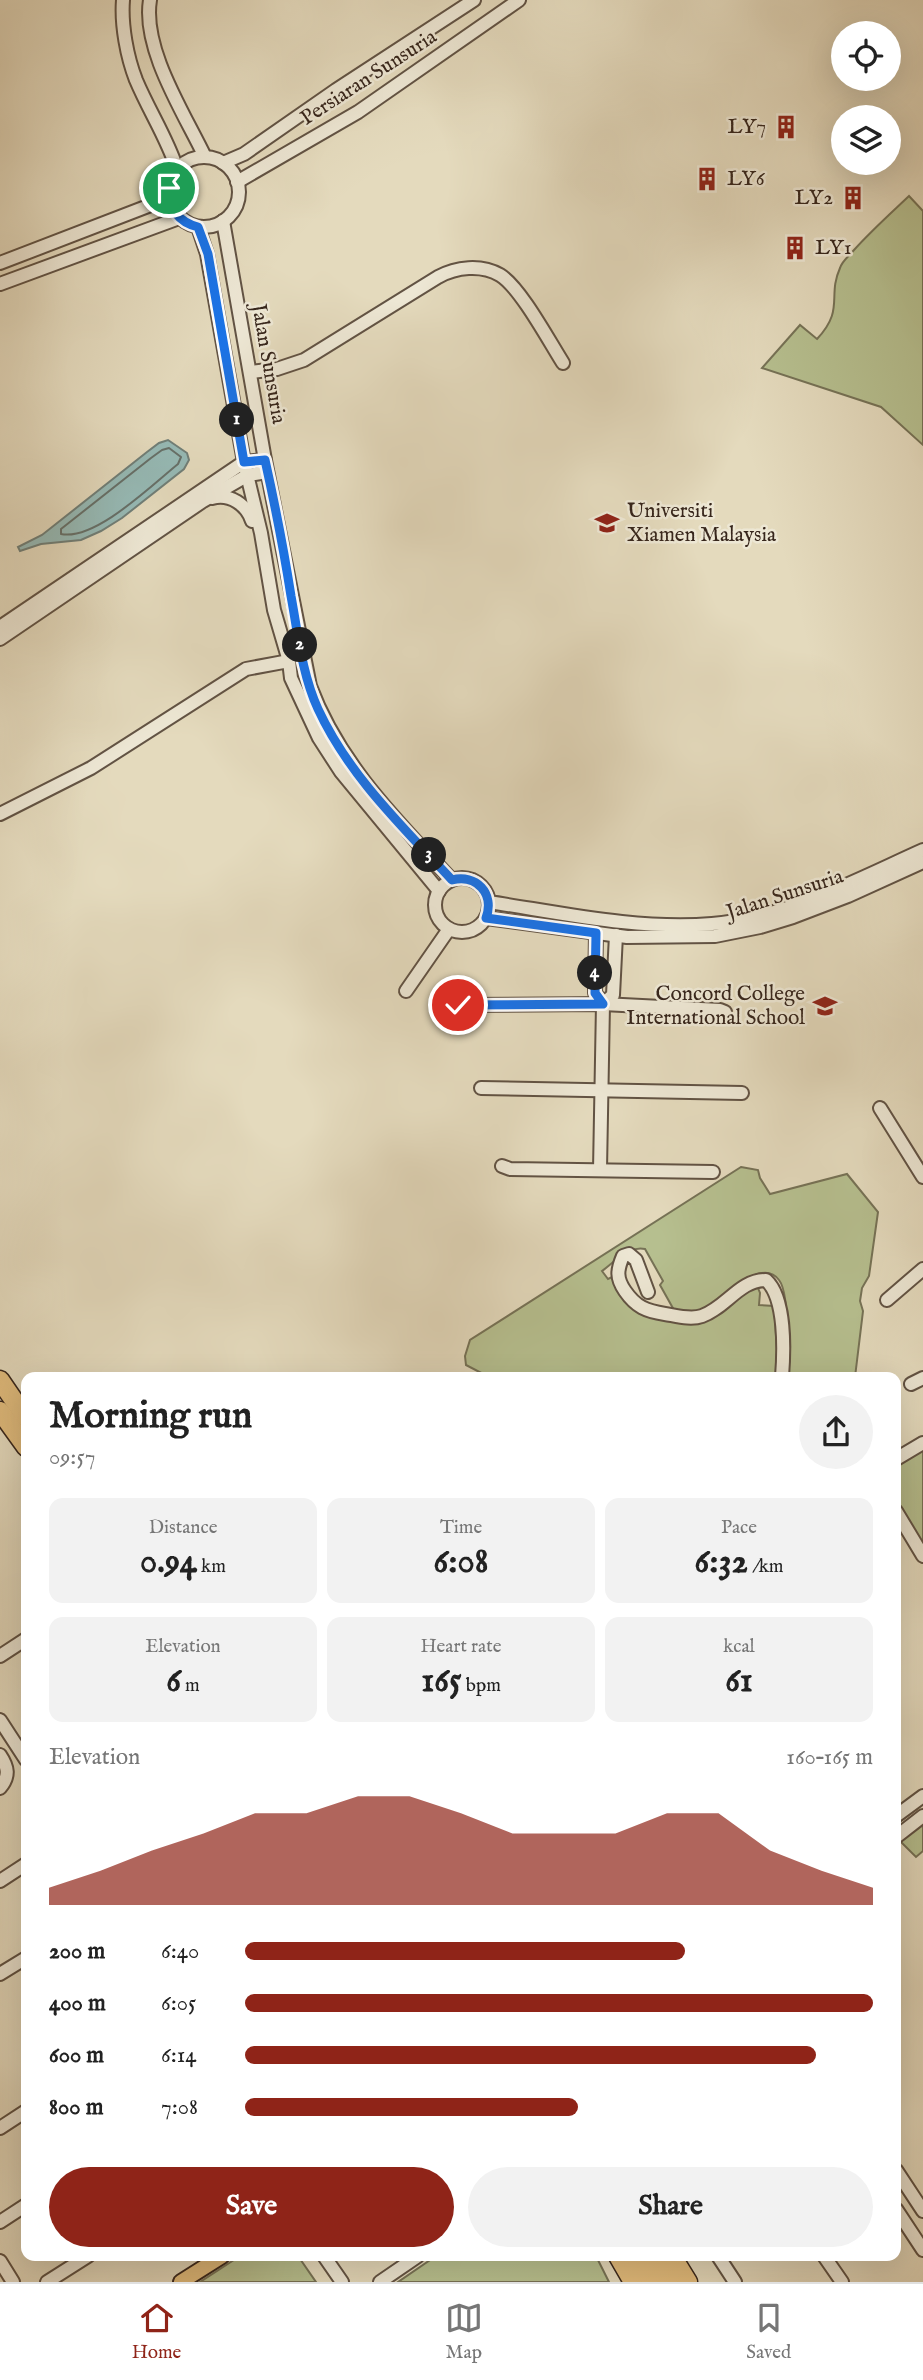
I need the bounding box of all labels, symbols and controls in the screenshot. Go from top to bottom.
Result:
map controls [831,21,901,175]
button: locate [831,21,901,91]
street label: Persiaran Sunsuria [296,23,443,132]
button: layers [831,105,901,175]
building icon: LY7 [772,113,800,141]
place label: LY7 [728,114,766,141]
pin [139,158,199,218]
building icon: LY6 [693,165,721,193]
place label: LY6 [727,166,766,193]
icon: arrive [150,169,188,207]
building icon: LY2 [839,184,867,212]
place label: LY2 [795,185,833,212]
building icon: LY1 [781,234,809,262]
place label: LY1 [815,235,851,262]
street label: Jalan Sunsuria [244,300,292,427]
pin: 1 [219,402,254,438]
text: 1 [233,407,240,431]
place label: Universiti Xiamen Malaysia [627,498,777,549]
school or university icon: Universiti Xiamen Malaysia [593,509,621,537]
pin: 2 [282,628,318,662]
text: 2 [295,632,304,656]
pin: 3 [412,838,446,872]
text: 3 [425,842,432,866]
street label: Jalan Sunsuria [721,863,848,927]
pin: 4 [578,956,612,990]
text: 4 [590,960,599,984]
pin [428,975,488,1035]
place label: Concord College International School [626,981,805,1032]
icon: check [439,986,477,1024]
school or university icon: Concord College International School [811,992,839,1020]
text: Morning run [49,1393,252,1441]
button: share [799,1395,873,1469]
text: 09:57 [49,1443,96,1472]
text: Distance [149,1516,217,1540]
text: Time [440,1516,482,1540]
text: Pace [721,1516,757,1540]
text: 0.94 [140,1540,197,1585]
text: 6:08 [434,1540,488,1585]
text: 6:32 [695,1540,748,1585]
text: km [197,1555,226,1579]
text: /km [748,1555,783,1579]
text: Elevation [145,1635,221,1659]
text: Heart rate [420,1635,502,1659]
text: kcal [723,1635,755,1659]
text: 6 [166,1659,181,1704]
text: 165 [421,1659,462,1704]
text: 61 [725,1659,753,1704]
text: m [181,1674,200,1698]
text: bpm [462,1674,501,1698]
text: Elevation [49,1743,140,1772]
text: 160–165 m [786,1743,873,1772]
text: 200 m [49,1937,105,1966]
text: 6:40 [161,1937,199,1966]
text: 400 m [49,1989,106,2018]
text: 6:05 [161,1989,196,2018]
text: 600 m [49,2041,104,2070]
text: 6:14 [161,2041,197,2070]
text: 800 m [49,2093,103,2122]
text: 7:08 [161,2093,198,2122]
button: Save [49,2167,454,2247]
button: Share [468,2167,873,2247]
tab: Home [132,2299,181,2365]
tab: Map [445,2299,483,2365]
tab: Saved [746,2299,791,2365]

